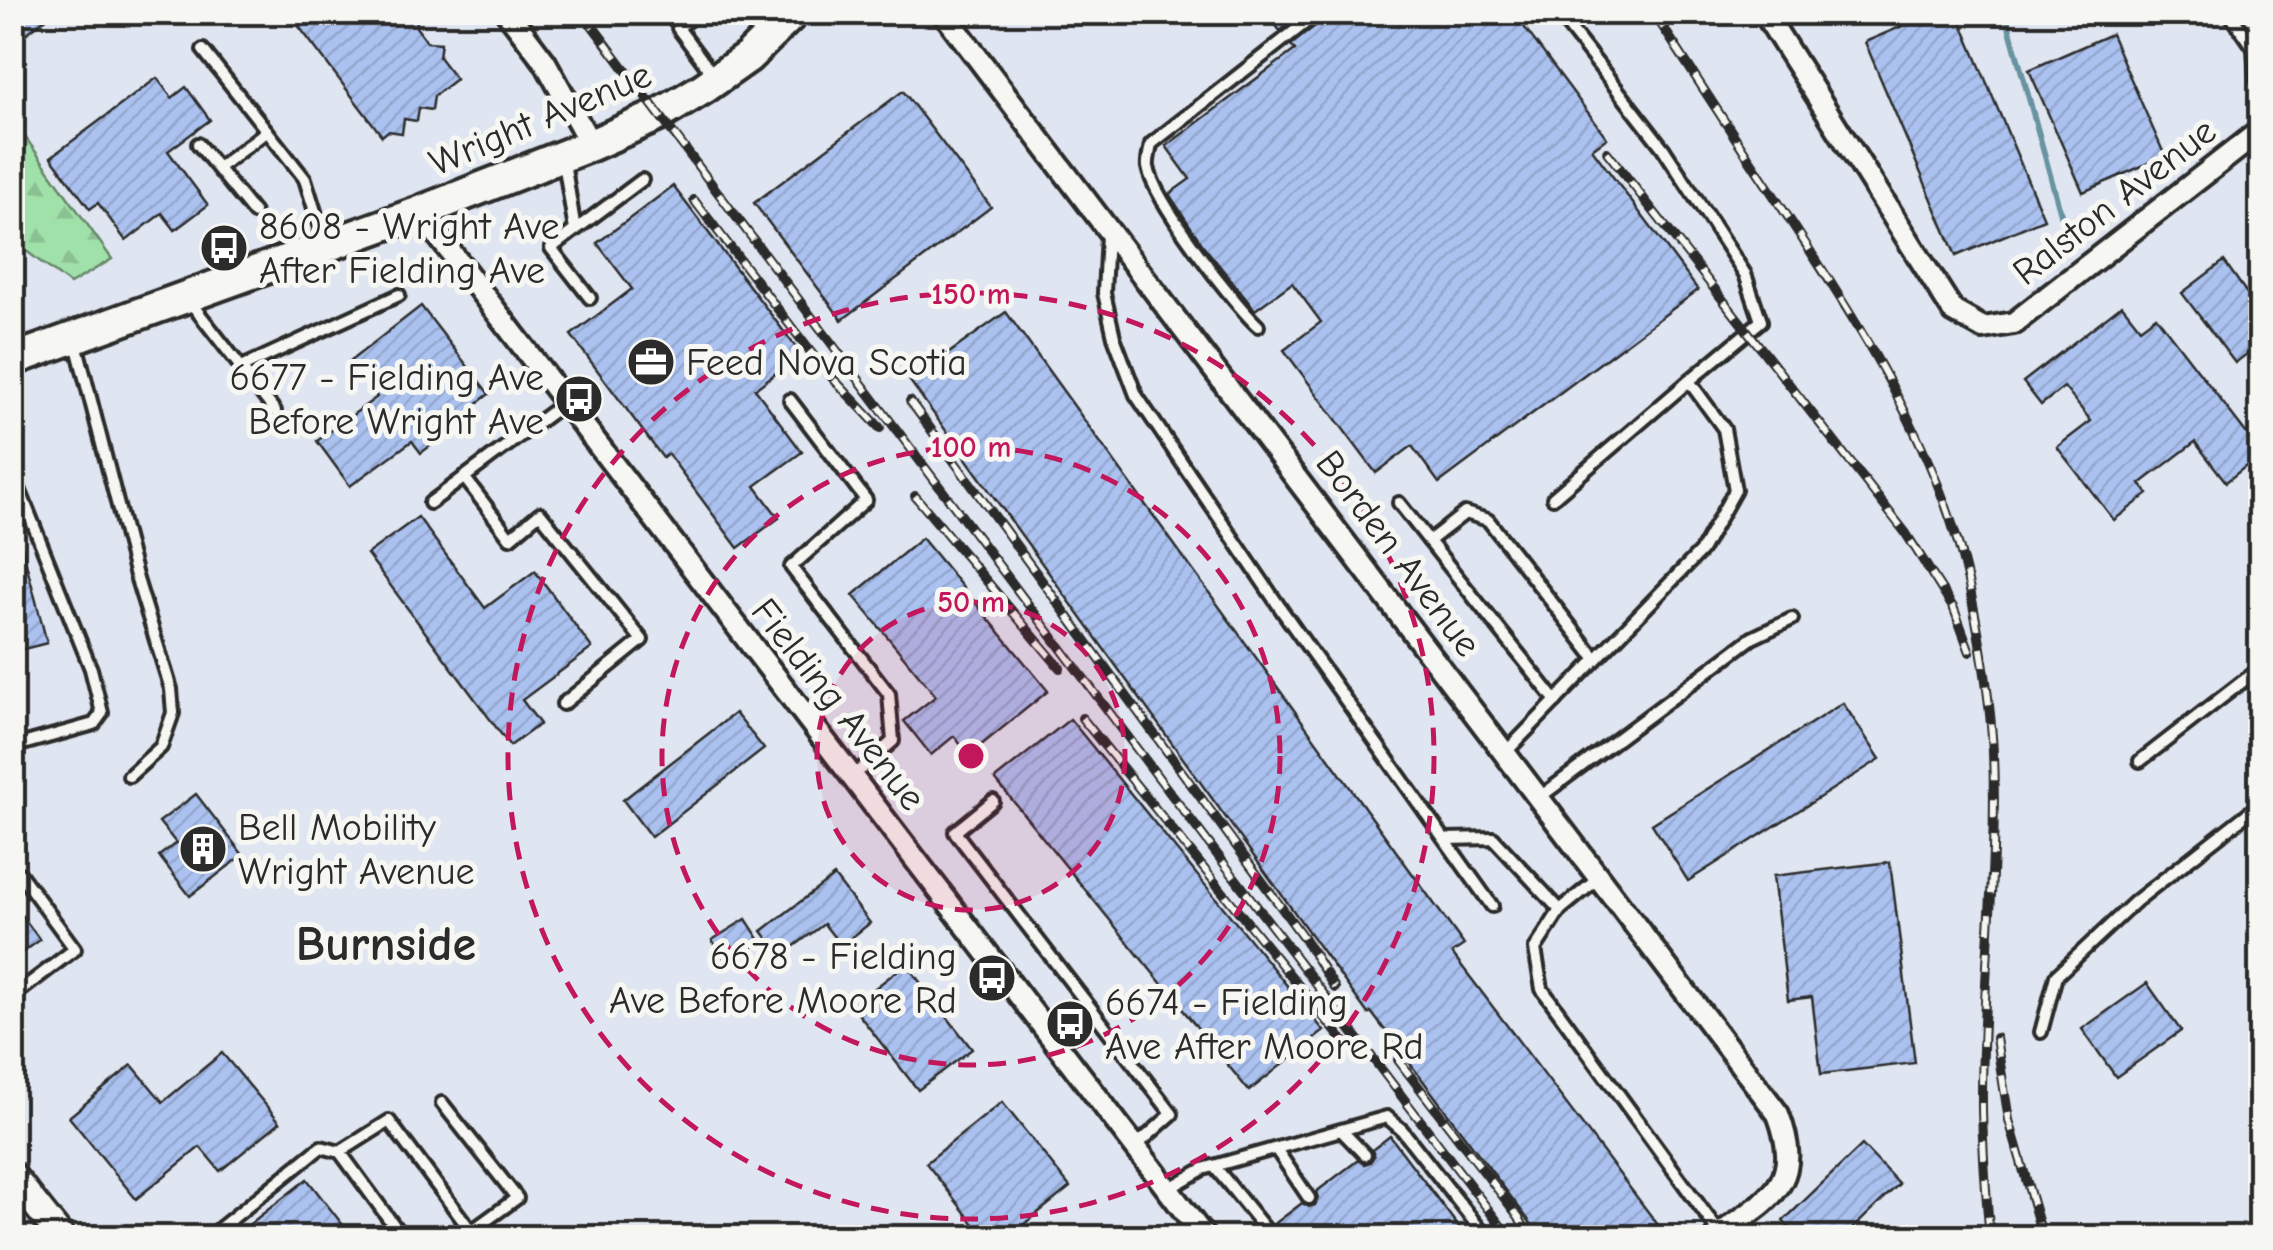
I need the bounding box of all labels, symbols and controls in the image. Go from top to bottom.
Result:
street label: Wright Avenue [423,52,658,185]
street label: Ralston Avenue [2004,109,2225,295]
place label: 8608 - Wright Ave After Fielding Ave [259,205,560,293]
bus stop icon: 8608 - Wright Ave After Fielding Ave [198,222,250,274]
text: 150 m [931,277,1011,312]
office icon: Feed Nova Scotia [625,336,677,388]
place label: Feed Nova Scotia [686,341,967,385]
place label: 6677 - Fielding Ave Before Wright Ave [229,356,544,444]
bus stop icon: 6677 - Fielding Ave Before Wright Ave [553,373,605,425]
text: 100 m [931,430,1011,465]
street label: Borden Avenue [1307,442,1490,665]
text: 50 m [937,585,1005,620]
street label: Fielding Avenue [742,590,934,819]
centre of rings [953,738,989,774]
place label: Bell Mobility Wright Avenue [238,806,474,894]
building icon: Bell Mobility Wright Avenue [177,823,229,875]
district label: Burnside [296,917,476,972]
place label: 6678 - Fielding Ave Before Moore Rd [609,935,957,1023]
bus stop icon: 6678 - Fielding Ave Before Moore Rd [966,952,1018,1004]
place label: 6674 - Fielding Ave After Moore Rd [1105,981,1424,1069]
bus stop icon: 6674 - Fielding Ave After Moore Rd [1044,998,1096,1050]

